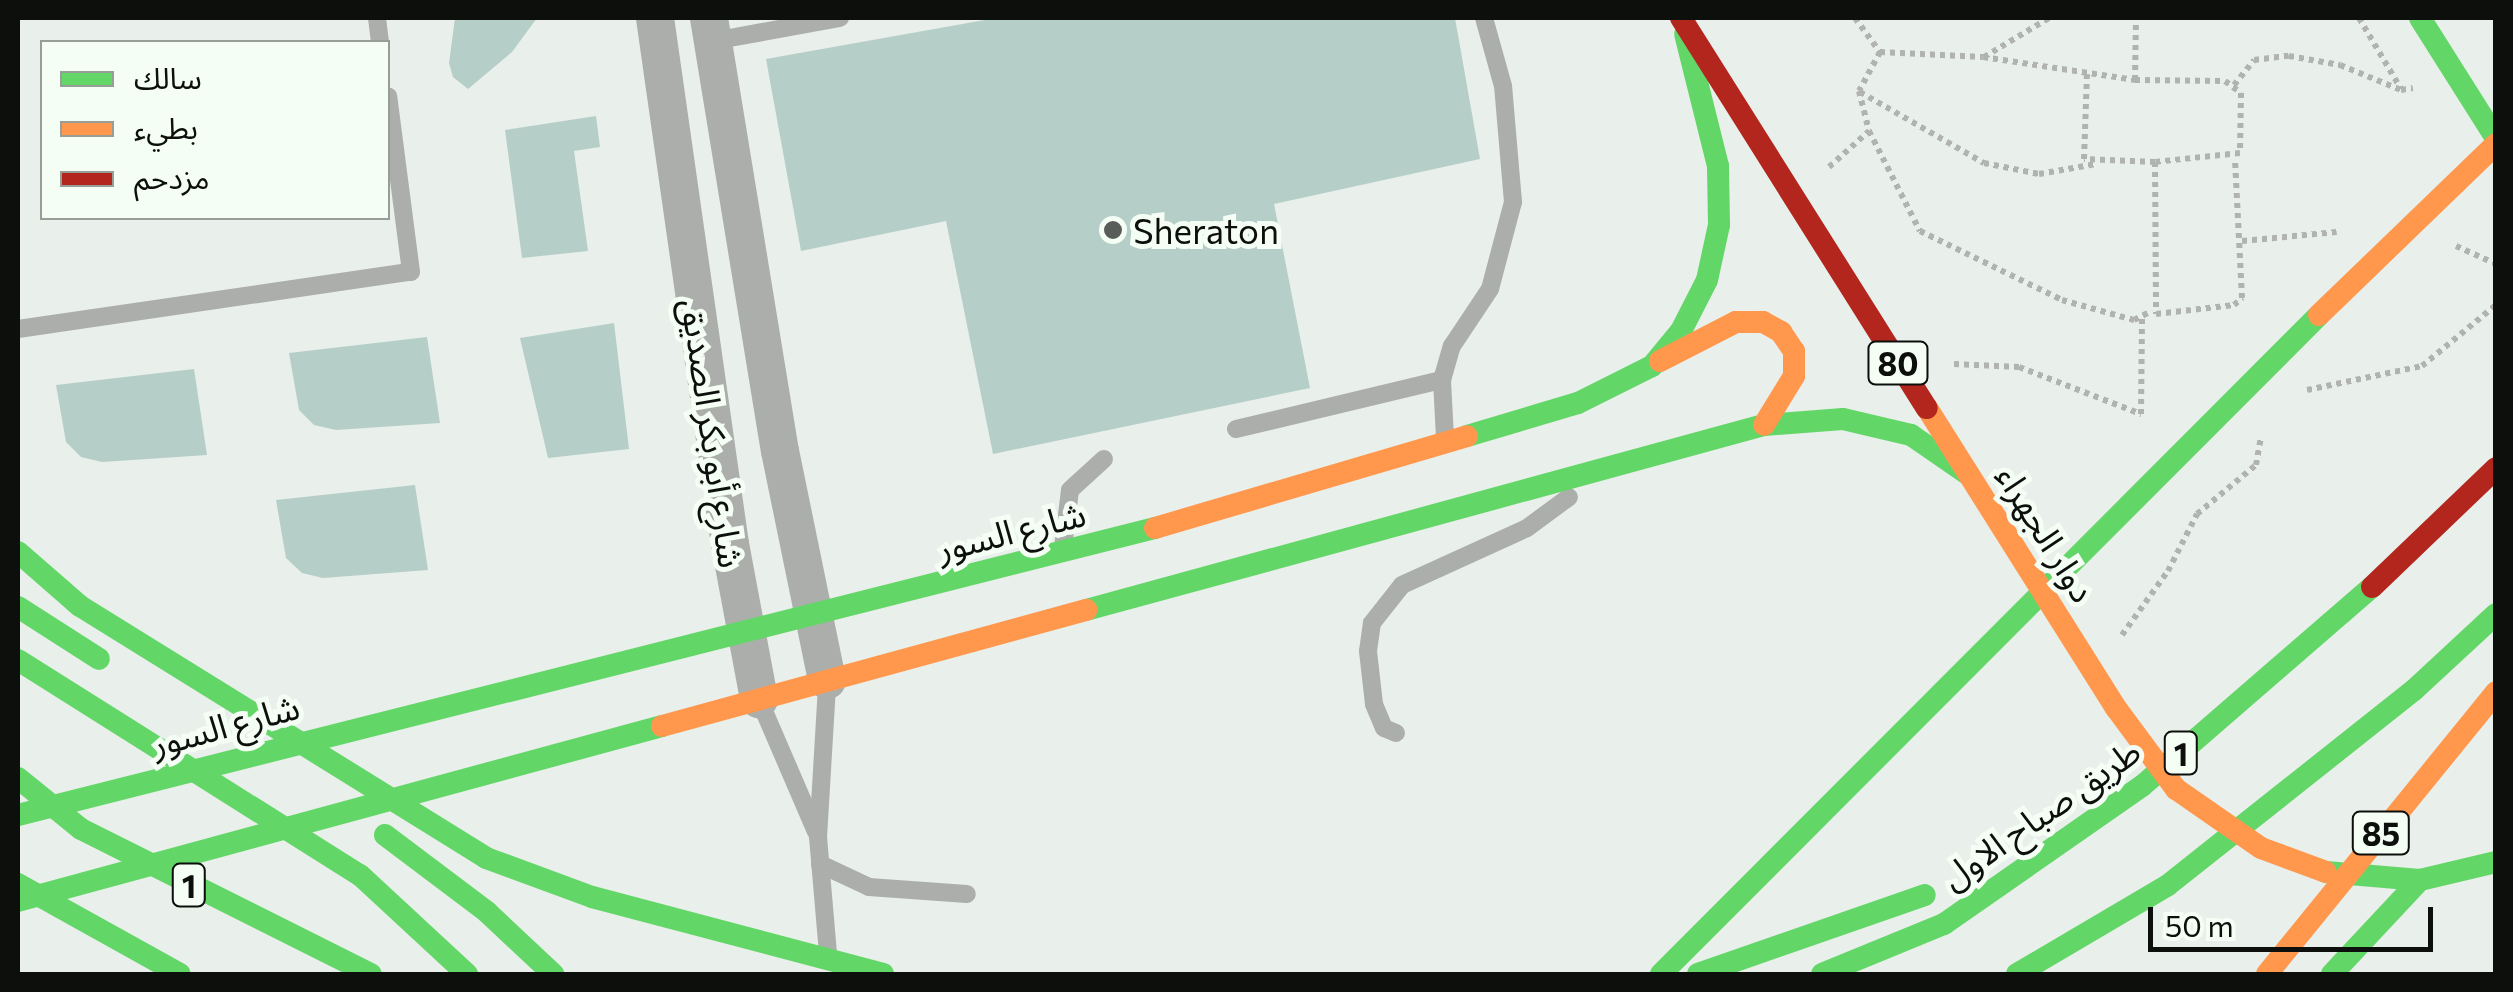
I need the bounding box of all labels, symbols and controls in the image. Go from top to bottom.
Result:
legend [40,40,390,220]
text: سالك [134,58,202,95]
text: بطيء [134,108,198,145]
text: مزدحم [134,158,210,195]
place label: Sheraton [1133,209,1279,251]
marker: Sheraton [1102,219,1124,241]
street label: شارع أبو بكر الصديق [674,296,754,570]
road number: 80 [1866,336,1930,390]
street label: دوار الجهراء [1989,457,2105,609]
street label: شارع السور [932,491,1090,569]
street label: شارع السور [146,684,304,764]
road number: 1 [2164,726,2198,780]
street label: طريق صباح الاول [1932,729,2148,897]
road number: 85 [2351,806,2411,860]
road number: 1 [172,858,206,912]
scale bar [2153,887,2438,949]
text: 50 m [2165,906,2234,943]

